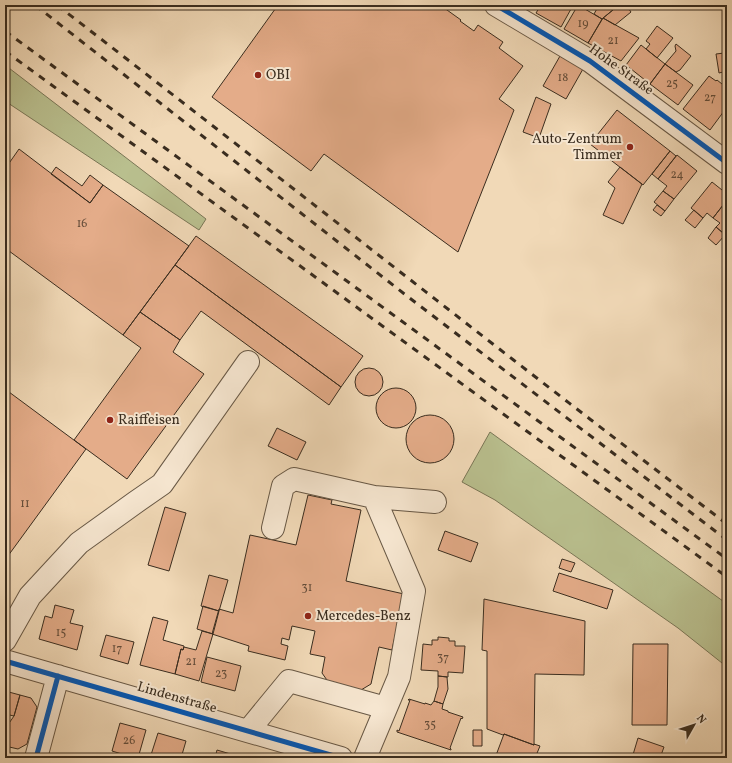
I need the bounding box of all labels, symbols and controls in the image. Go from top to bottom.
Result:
house number: 19 [578,16,588,32]
house number: 21 [607,33,619,49]
street label: Hohe Straße [585,40,658,100]
place label: OBI [266,66,290,85]
marker: OBI [253,70,263,80]
house number: 18 [558,70,568,86]
house number: 25 [666,76,678,92]
house number: 27 [704,90,716,106]
place label: Auto-Zentrum Timmer [532,130,622,165]
marker: Auto-Zentrum Timmer [625,142,635,152]
house number: 24 [670,167,684,183]
house number: 16 [77,216,87,232]
place label: Raiffeisen [118,411,180,430]
marker: Raiffeisen [105,415,115,425]
house number: 11 [20,496,30,512]
house number: 31 [302,580,312,596]
place label: Mercedes-Benz [316,607,411,626]
marker: Mercedes-Benz [303,611,313,621]
house number: 15 [56,625,66,641]
house number: 17 [112,641,122,657]
house number: 37 [437,650,449,666]
house number: 21 [185,654,197,670]
house number: 23 [215,666,227,682]
street label: Lindenstraße [135,678,219,719]
north arrow [674,705,714,745]
text: N [692,712,709,727]
house number: 35 [424,717,436,733]
house number: 26 [123,733,135,749]

